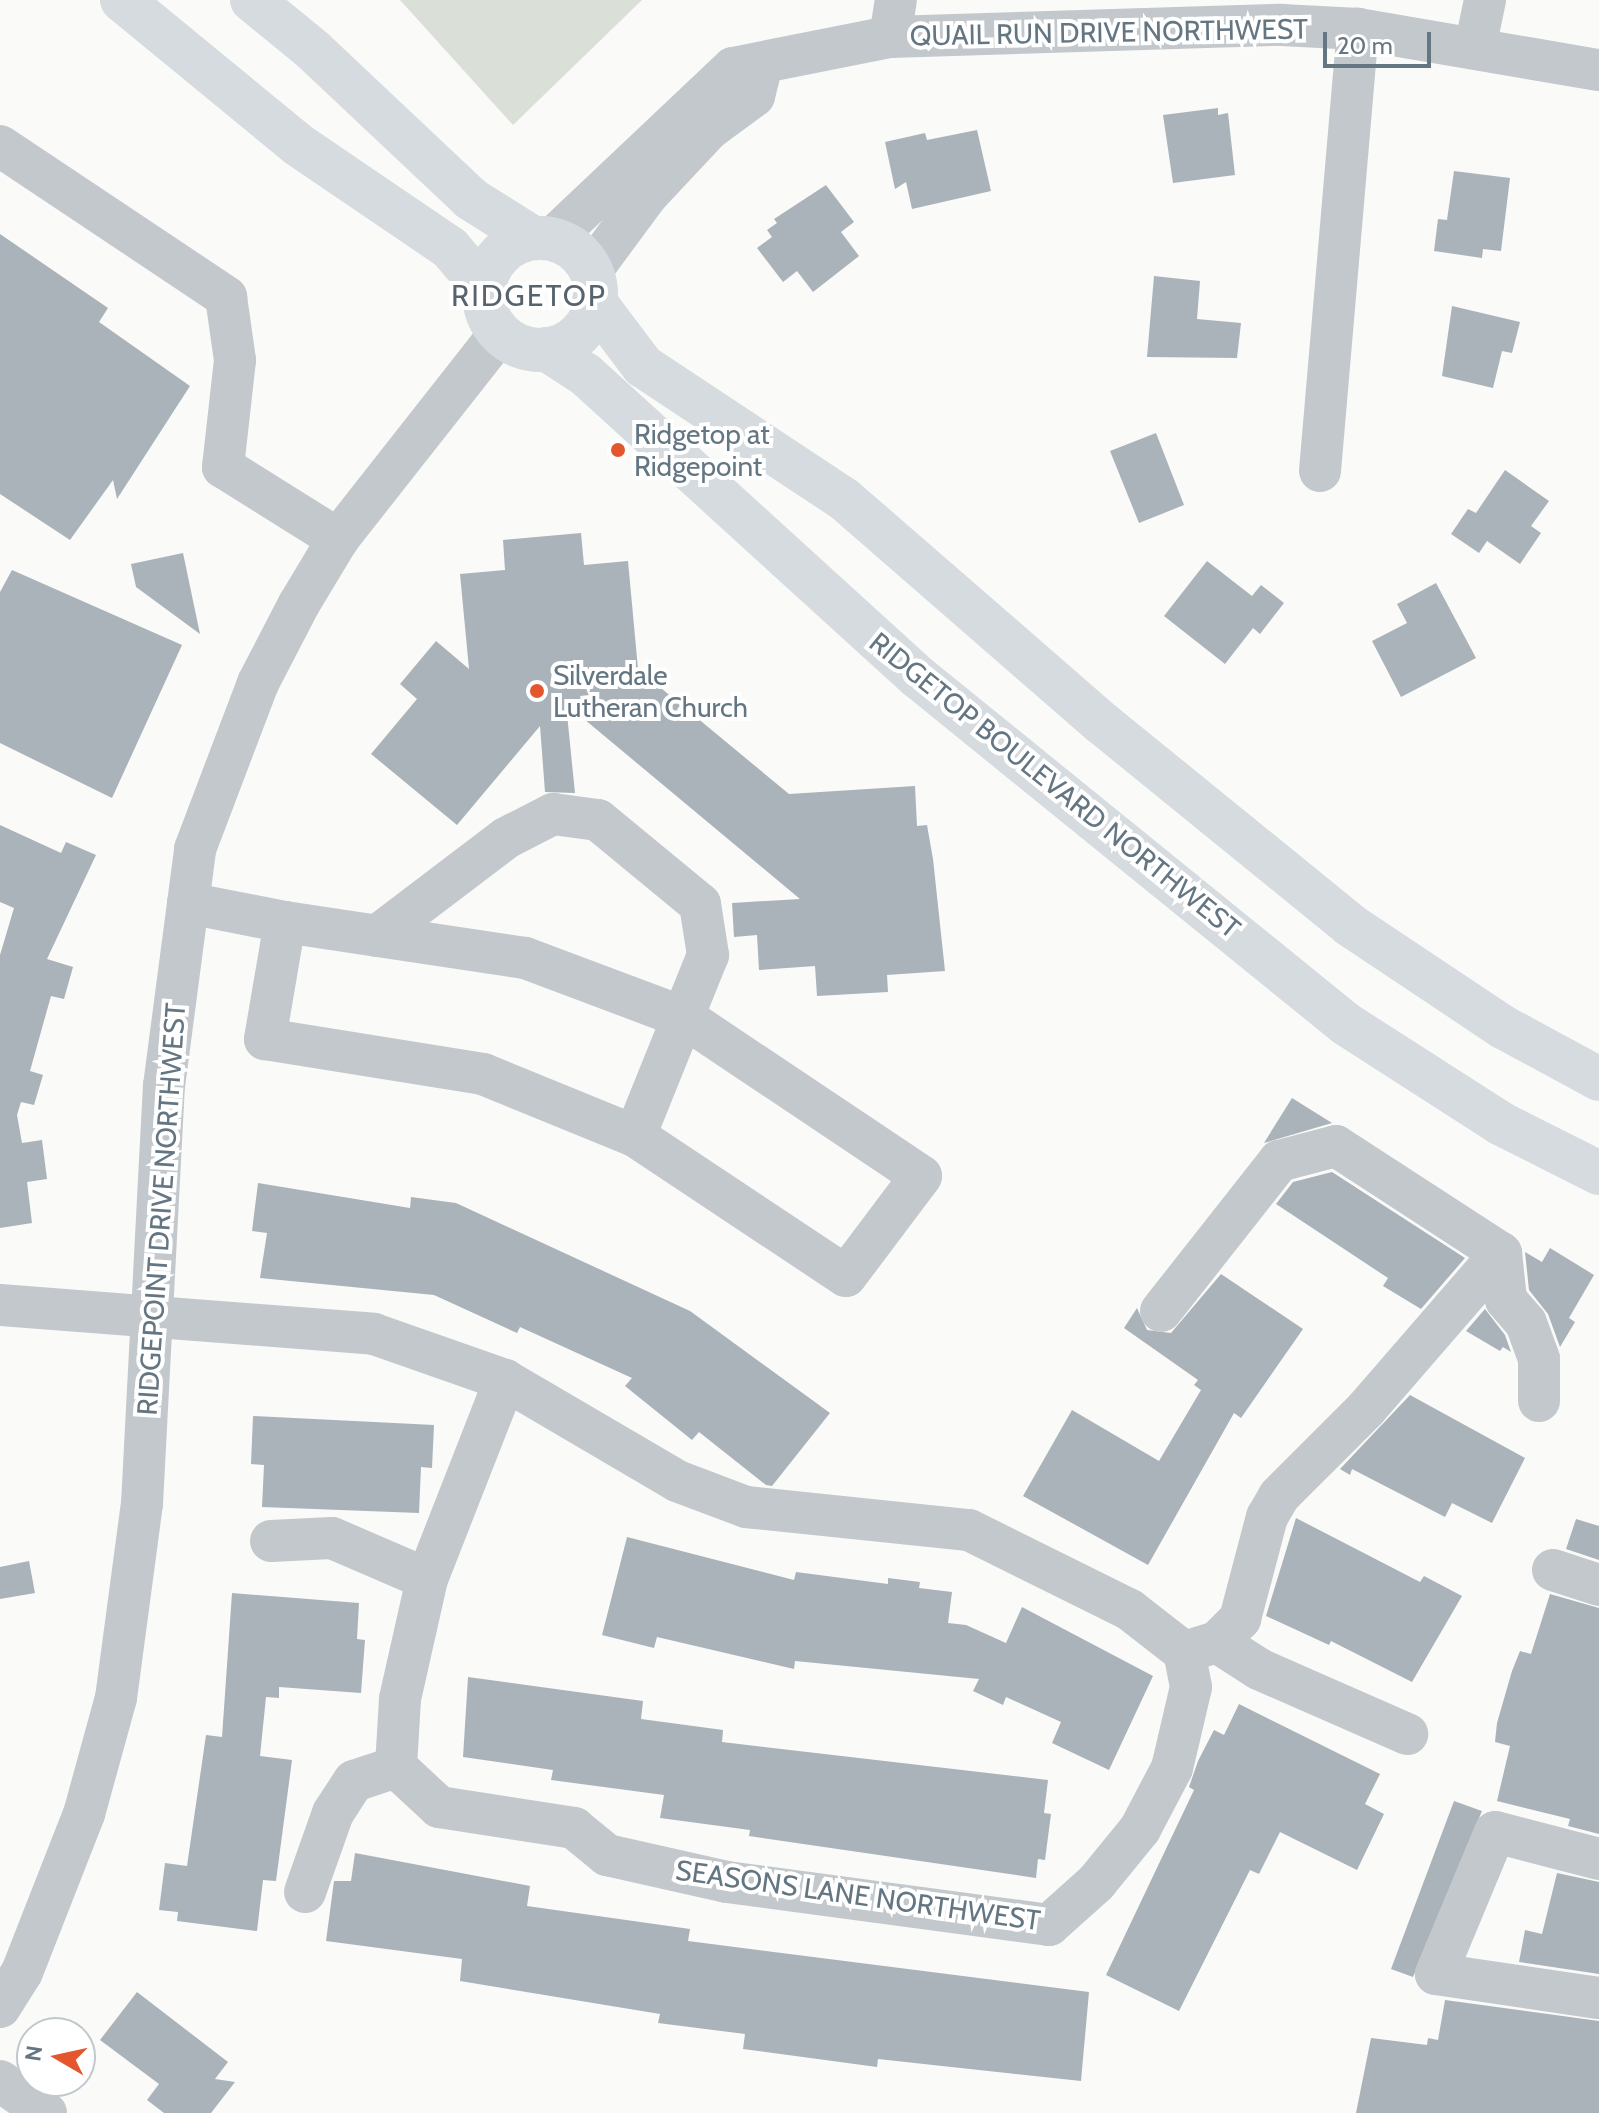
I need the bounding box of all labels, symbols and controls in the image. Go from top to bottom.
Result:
street label: QUAIL RUN DRIVE NORTHWEST [910,12,1308,52]
scale bar [1327,16,1435,66]
text: 20 m [1337,31,1393,60]
district label: RIDGETOP [451,278,607,314]
place label: Ridgetop at Ridgepoint [634,417,770,483]
marker: Ridgetop at Ridgepoint [609,441,627,459]
street label: RIDGETOP BOULEVARD NORTHWEST [863,625,1247,945]
place label: Silverdale Lutheran Church [553,658,748,724]
marker: Silverdale Lutheran Church [528,682,546,700]
street label: RIDGEPOINT DRIVE NORTHWEST [130,1002,192,1416]
street label: SEASONS LANE NORTHWEST [673,1853,1043,1937]
north arrow [16,2017,96,2097]
text: N [19,2044,48,2063]

